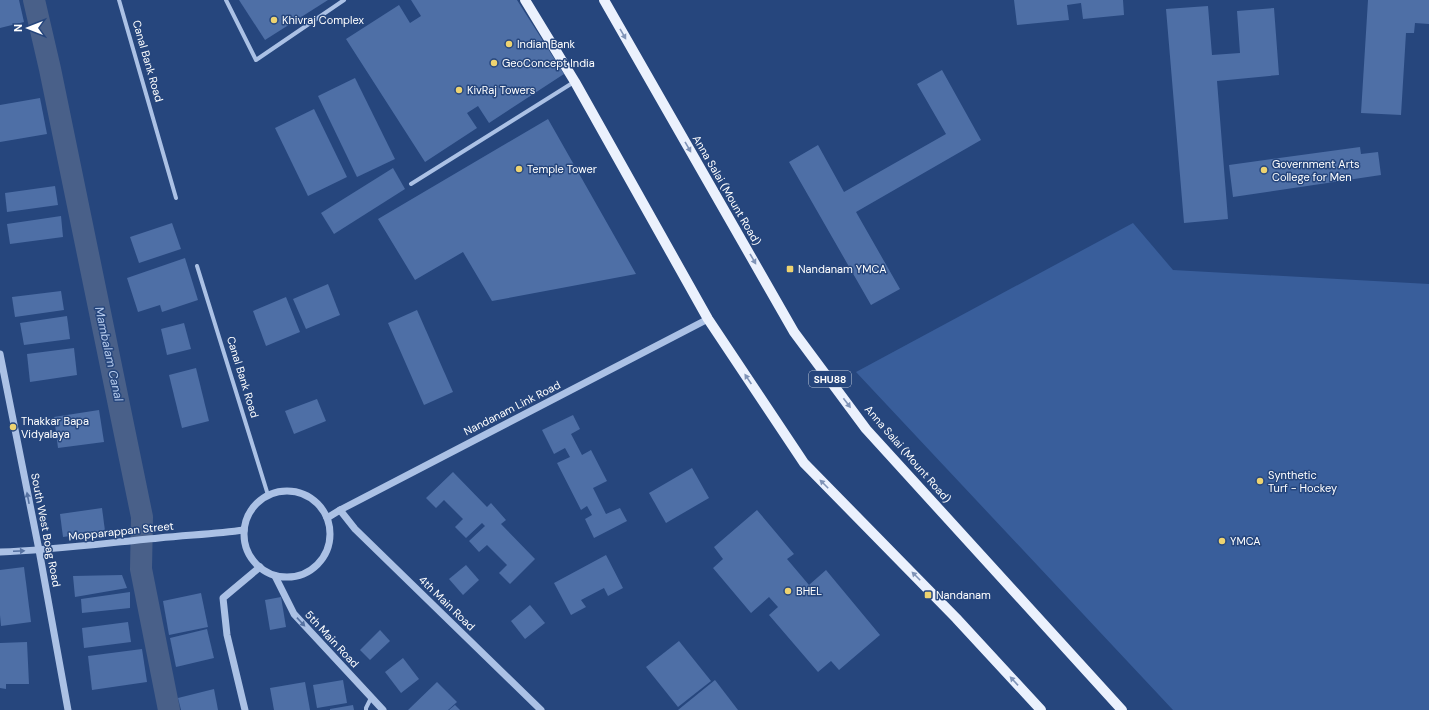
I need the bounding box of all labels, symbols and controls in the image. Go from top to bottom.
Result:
north arrow [8,8,48,48]
place label: Khivraj Complex [282,13,364,27]
marker: Khivraj Complex [269,15,279,25]
street label: Canal Bank Road [130,18,166,104]
text: N [11,24,25,32]
one-way arrow [620,28,627,40]
place label: Indian Bank [517,37,576,51]
marker: Indian Bank [504,39,514,49]
place label: GeoConcept India [502,56,595,70]
marker: GeoConcept India [489,58,499,68]
place label: KivRaj Towers [467,83,535,97]
marker: KivRaj Towers [454,85,464,95]
street label: Anna Salai (Mount Road) [690,133,764,247]
one-way arrow [684,141,691,152]
place label: Government Arts College for Men [1272,157,1360,184]
place label: Temple Tower [527,162,597,176]
marker: Temple Tower [514,164,524,174]
marker: Government Arts College for Men [1259,165,1269,175]
one-way arrow [749,253,756,265]
place label: Nandanam YMCA [798,262,886,276]
marker: Nandanam YMCA [785,264,795,274]
water label: Mambalam Canal [91,305,127,403]
street label: Canal Bank Road [224,335,262,420]
road number: SHU88 [809,371,851,387]
one-way arrow [744,374,752,384]
street label: Nandanam Link Road [461,378,563,438]
one-way arrow [843,397,851,408]
street label: Anna Salai (Mount Road) [862,402,954,506]
place label: Thakkar Bapa Vidyalaya [21,414,89,441]
marker: Thakkar Bapa Vidyalaya [8,422,18,432]
place label: Synthetic Turf - Hockey [1268,468,1337,495]
street label: South West Boag Road [28,472,64,588]
marker: Synthetic Turf - Hockey [1255,476,1265,486]
one-way arrow [819,479,829,489]
one-way arrow [25,492,31,504]
street label: Mopparappan Street [68,519,174,543]
place label: YMCA [1230,534,1261,548]
marker: YMCA [1217,536,1227,546]
one-way arrow [13,548,25,555]
one-way arrow [911,571,920,581]
street label: 4th Main Road [416,573,478,633]
place label: BHEL [796,584,822,598]
marker: BHEL [783,586,793,596]
place label: Nandanam [936,588,991,602]
marker: Nandanam [923,590,933,600]
street label: 5th Main Road [302,608,362,671]
one-way arrow [296,617,305,626]
one-way arrow [1009,676,1019,686]

